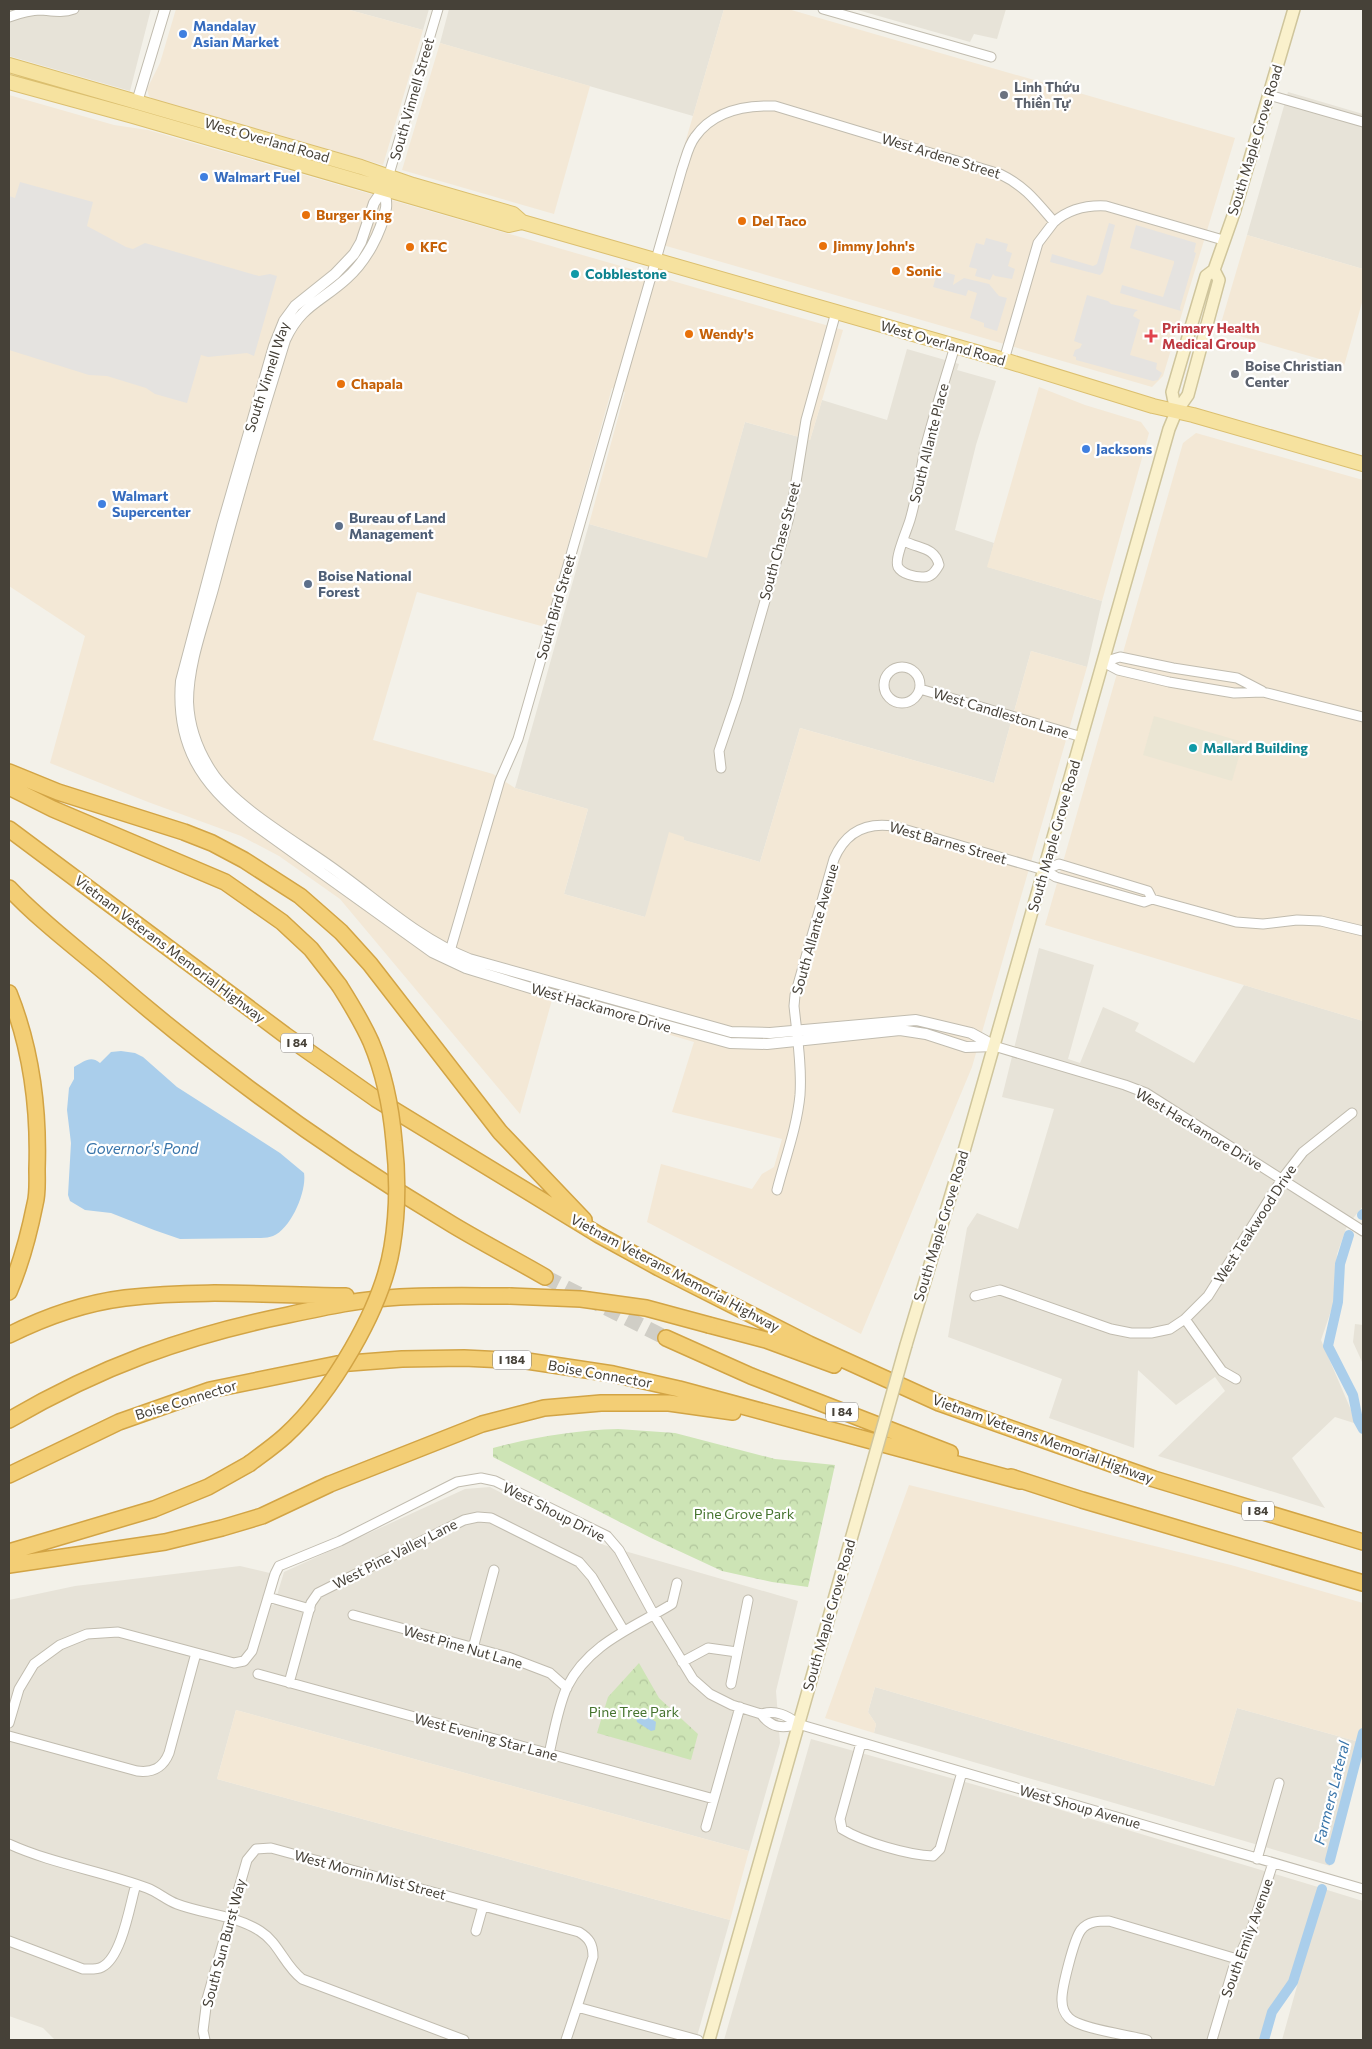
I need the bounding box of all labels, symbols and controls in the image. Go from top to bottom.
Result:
place label: Mandalay Asian Market [193,17,279,50]
marker: Mandalay Asian Market [177,28,189,40]
street label: South Vinnell Street [386,35,437,162]
street label: South Maple Grove Road [1223,62,1286,217]
place label: Linh Thứu Thiền Tự [1014,78,1080,111]
marker: Linh Thứu Thiền Tự [998,89,1010,101]
street label: West Overland Road [203,114,332,165]
street label: West Ardene Street [880,129,1003,182]
place label: Walmart Fuel [214,168,300,185]
marker: Walmart Fuel [198,171,210,183]
place label: Burger King [316,206,392,223]
marker: Burger King [300,209,312,221]
place label: Del Taco [752,212,807,229]
marker: Del Taco [736,215,748,227]
place label: Jimmy John's [833,237,915,254]
place label: KFC [420,238,447,255]
marker: Jimmy John's [817,240,829,252]
marker: KFC [404,241,416,253]
place label: Sonic [906,262,942,279]
place label: Cobblestone [585,265,667,282]
marker: Sonic [890,265,902,277]
marker: Cobblestone [569,268,581,280]
street label: West Overland Road [879,317,1008,368]
street label: South Vinnell Way [241,319,292,434]
place label: Primary Health Medical Group [1162,319,1260,352]
place label: Wendy's [699,325,754,342]
marker: Wendy's [683,328,695,340]
marker: Primary Health Medical Group [1144,329,1158,343]
place label: Boise Christian Center [1245,357,1342,390]
marker: Boise Christian Center [1229,368,1241,380]
place label: Chapala [351,375,403,392]
marker: Chapala [335,378,347,390]
street label: South Allante Place [905,381,952,504]
place label: Jacksons [1096,440,1153,457]
marker: Jacksons [1080,443,1092,455]
street label: South Chase Street [756,480,804,602]
place label: Walmart Supercenter [112,487,191,520]
marker: Walmart Supercenter [96,498,108,510]
place label: Bureau of Land Management [349,509,446,542]
marker: Bureau of Land Management [333,520,345,532]
street label: South Bird Street [532,552,579,662]
place label: Boise National Forest [318,567,411,600]
marker: Boise National Forest [302,578,314,590]
street label: West Candleston Lane [931,684,1071,741]
place label: Mallard Building [1203,739,1308,756]
marker: Mallard Building [1187,742,1199,754]
street label: South Maple Grove Road [1024,758,1083,914]
street label: West Barnes Street [887,818,1009,867]
street label: South Allante Avenue [788,861,841,996]
street label: Vietnam Veterans Memorial Highway [72,871,269,1026]
street label: West Hackamore Drive [529,979,673,1036]
road number: I 84 [281,1034,313,1052]
street label: West Hackamore Drive [1133,1084,1266,1173]
water label: Governor's Pond [86,1139,200,1157]
street label: South Maple Grove Road [909,1148,972,1303]
street label: West Teakwood Drive [1210,1161,1299,1286]
street label: Vietnam Veterans Memorial Highway [568,1210,783,1335]
road number: I 184 [493,1350,531,1370]
street label: Boise Connector [547,1356,654,1391]
street label: Boise Connector [133,1376,239,1423]
street label: Vietnam Veterans Memorial Highway [930,1390,1156,1487]
road number: I 84 [826,1402,858,1421]
street label: West Shoup Drive [500,1478,608,1545]
road number: I 84 [1242,1502,1274,1520]
park label: Pine Grove Park [694,1505,795,1522]
street label: West Pine Valley Lane [330,1515,460,1592]
street label: South Maple Grove Road [799,1537,858,1693]
street label: West Pine Nut Lane [401,1621,525,1672]
park label: Pine Tree Park [589,1703,680,1720]
street label: West Evening Star Lane [412,1709,560,1764]
water label: Farmers Lateral [1309,1738,1353,1847]
street label: West Shoup Avenue [1017,1781,1143,1832]
street label: West Mornin Mist Street [292,1846,448,1903]
street label: South Emily Avenue [1217,1876,1276,2000]
street label: South Sun Burst Way [198,1877,249,2009]

